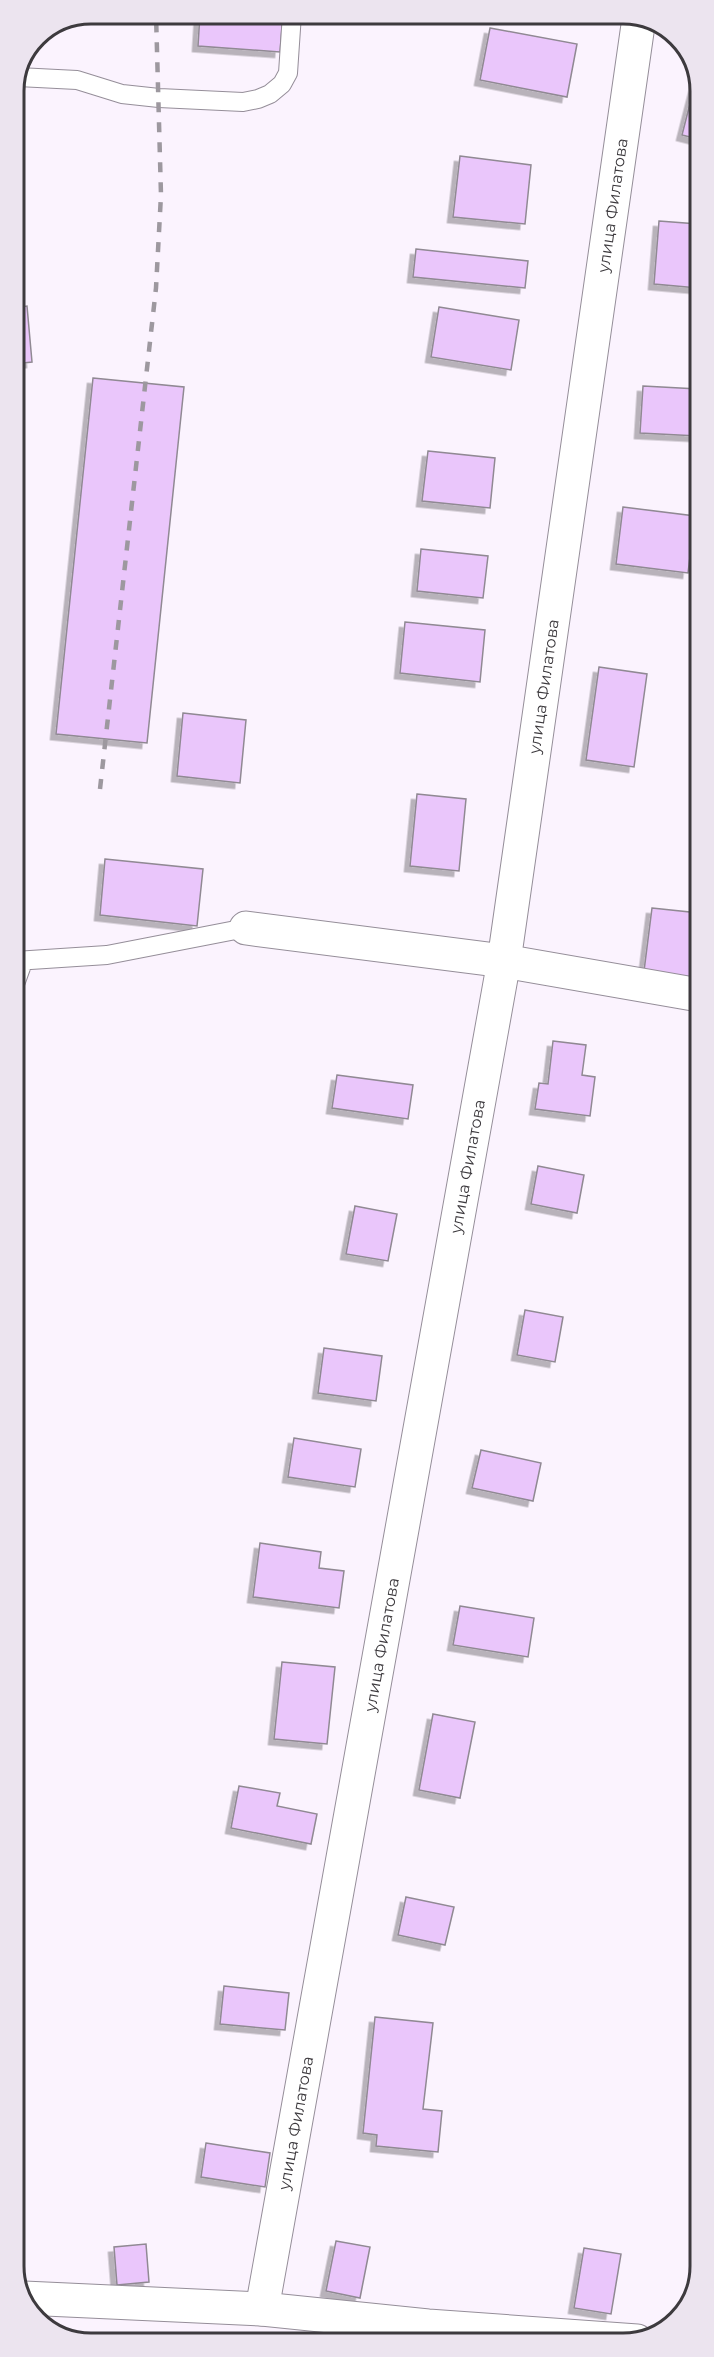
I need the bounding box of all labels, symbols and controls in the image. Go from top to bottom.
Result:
street label: улица Филатова [593,137,631,275]
street label: улица Филатова [524,618,562,756]
street label: улица Филатова [446,1098,488,1236]
street label: улица Филатова [360,1576,403,1714]
street label: улица Филатова [274,2054,317,2192]

